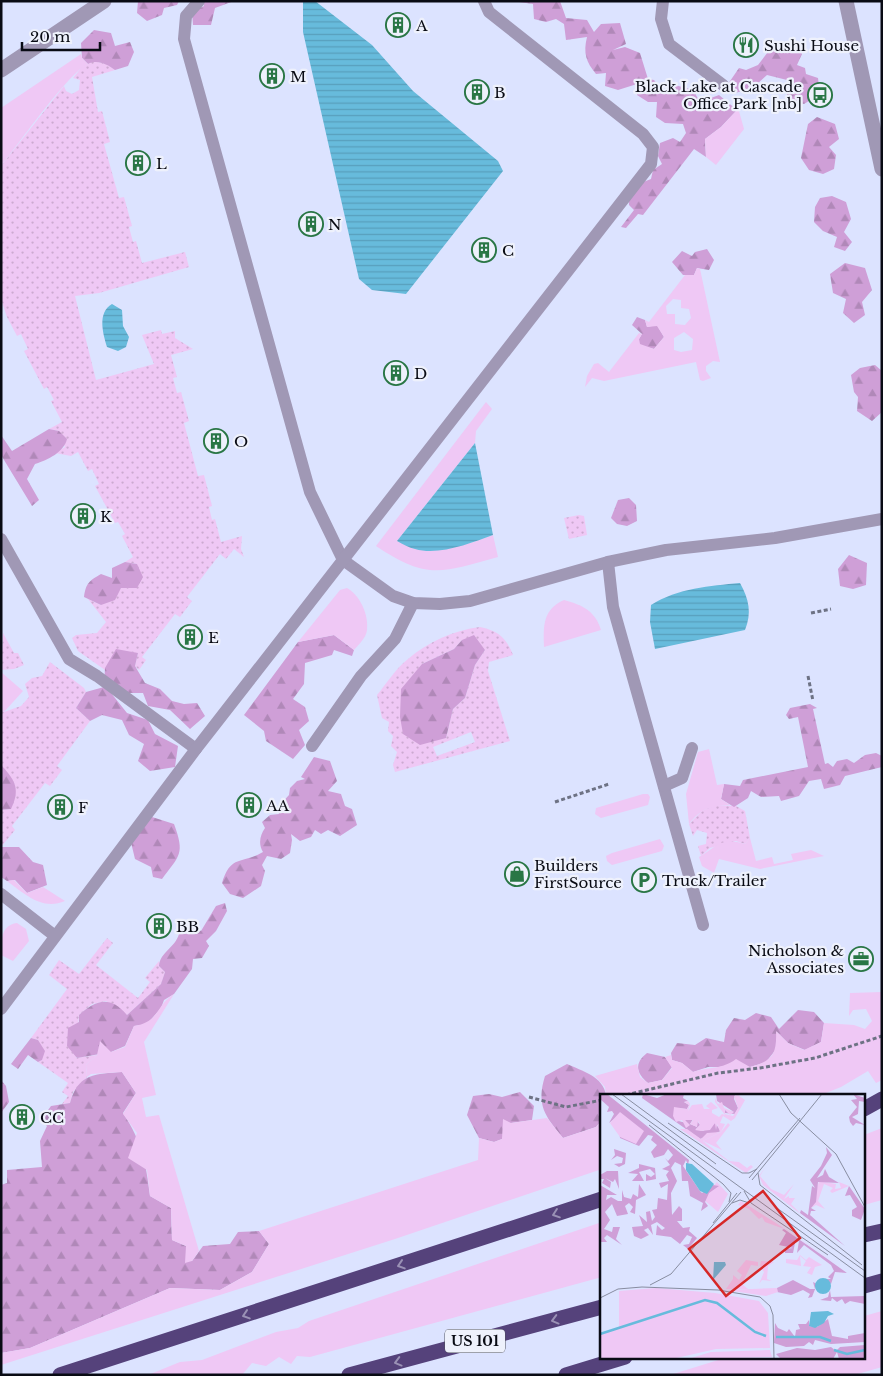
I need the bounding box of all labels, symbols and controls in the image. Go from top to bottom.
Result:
building icon: A [385,12,411,38]
place label: A [415,16,428,35]
scale bar [22,20,100,52]
text: 20 m [30,27,70,46]
restaurant icon: Sushi House [733,32,759,58]
place label: Sushi House [764,36,859,55]
building icon: M [259,63,285,89]
place label: M [290,67,306,86]
place label: Black Lake at Cascade Office Park [nb] [635,77,802,113]
building icon: B [464,79,490,105]
bus stop icon: Black Lake at Cascade Office Park [nb] [807,82,833,108]
place label: B [494,83,506,102]
building icon: L [125,150,151,176]
place label: L [156,154,167,173]
building icon: N [298,211,324,237]
place label: N [328,215,342,234]
building icon: C [471,237,497,263]
place label: C [502,241,514,260]
building icon: D [383,360,409,386]
place label: D [414,364,427,383]
building icon: O [203,428,229,454]
place label: O [234,432,248,451]
building icon: K [70,503,96,529]
place label: K [100,507,112,526]
building icon: E [177,624,203,650]
place label: E [208,628,219,647]
building icon: AA [236,792,262,818]
building icon: F [47,794,73,820]
place label: AA [265,796,290,815]
place label: F [78,798,88,817]
place label: Builders FirstSource [534,856,622,892]
shop icon: Builders FirstSource [504,861,530,887]
parking icon: Truck/Trailer [631,867,657,893]
place label: Truck/Trailer [662,871,767,890]
building icon: BB [146,913,172,939]
place label: BB [176,917,199,936]
place label: Nicholson & Associates [748,941,844,977]
office icon: Nicholson & Associates [848,946,874,972]
inset map [600,1094,866,1358]
building icon: CC [9,1104,35,1130]
place label: CC [40,1108,64,1127]
one-way arrow [552,1209,560,1219]
one-way arrow [397,1259,406,1269]
one-way arrow [243,1309,251,1319]
one-way arrow [550,1314,559,1325]
road number: US 101 [445,1330,505,1352]
one-way arrow [393,1356,402,1367]

